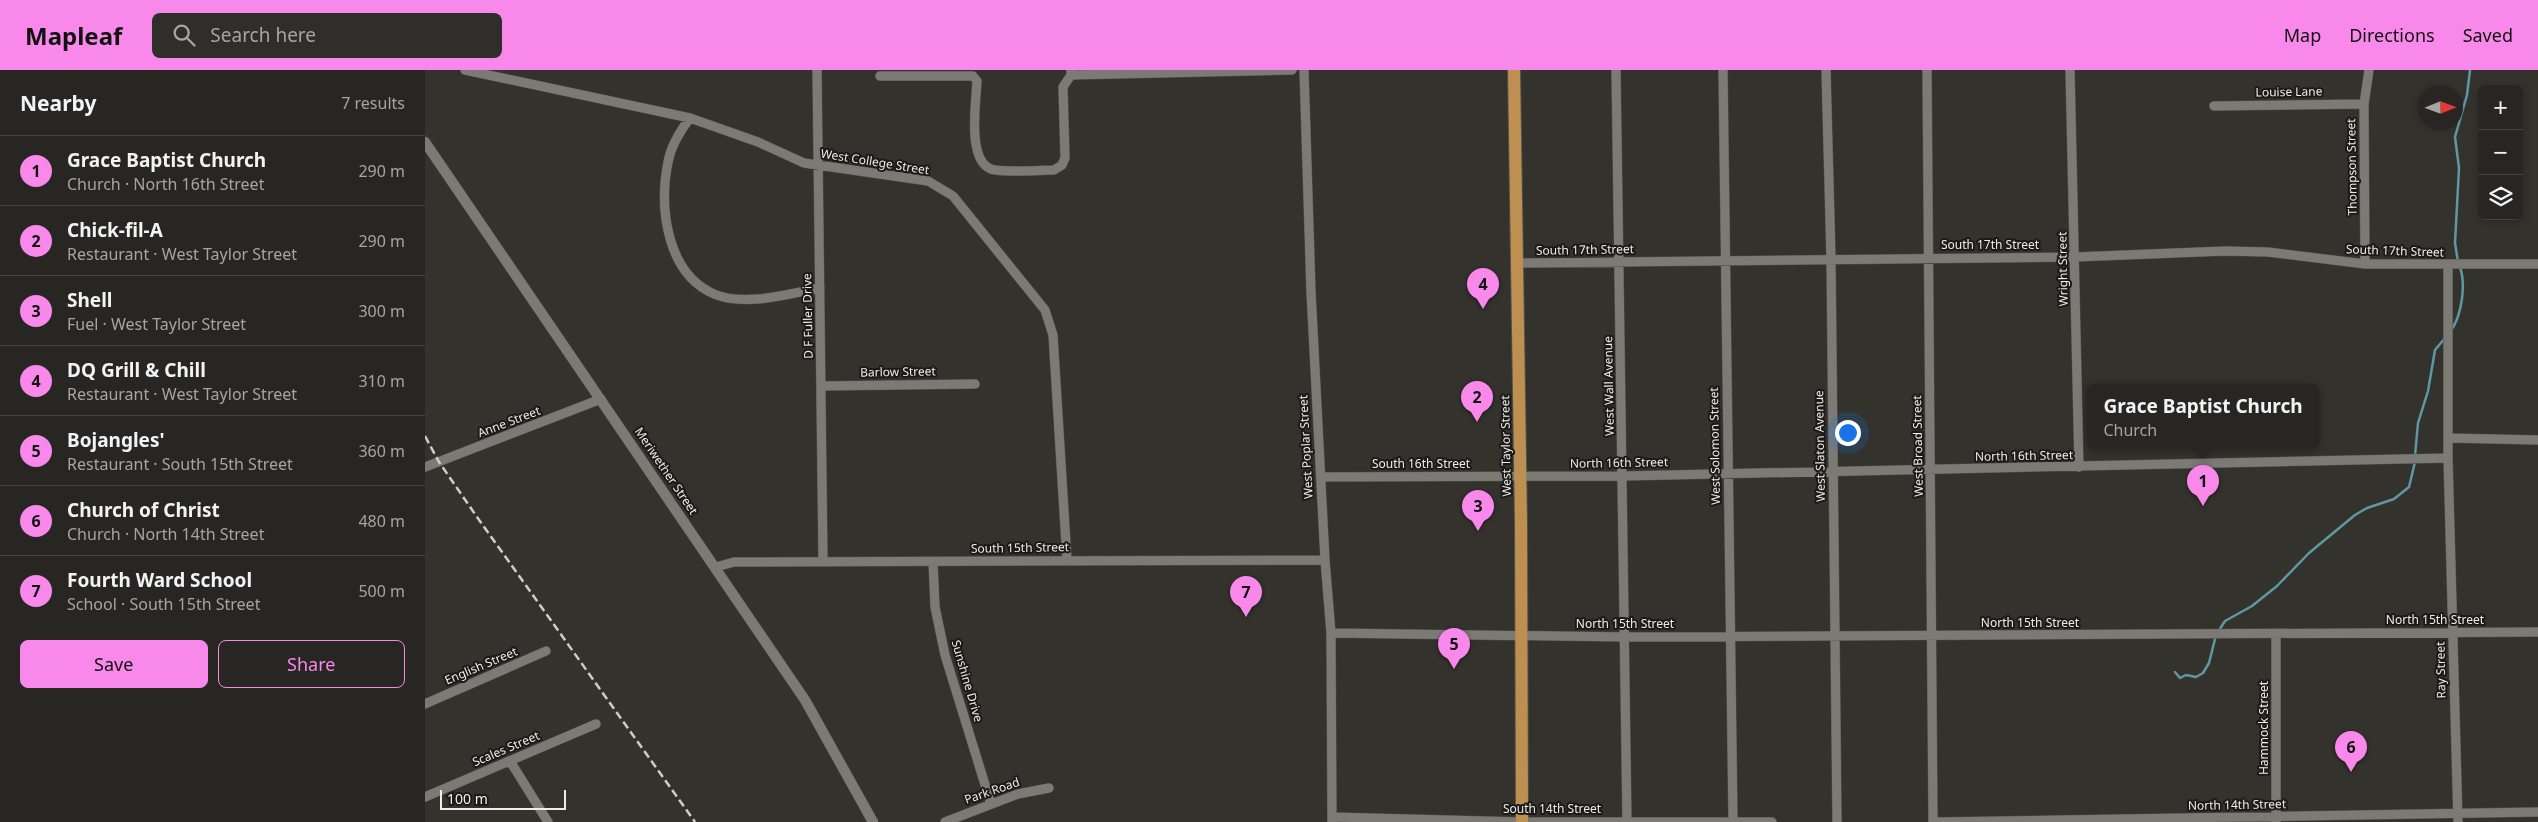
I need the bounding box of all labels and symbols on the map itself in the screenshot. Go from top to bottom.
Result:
street label: Louise Lane [2255,82,2323,101]
north arrow [2418,85,2463,130]
street label: Thompson Street [2342,118,2361,216]
street label: West College Street [820,145,931,179]
street label: Wright Street [2053,231,2072,307]
street label: South 17th Street [1941,236,2040,253]
street label: South 17th Street [1536,240,1635,259]
street label: South 17th Street [2346,240,2445,261]
pin: 4 [1467,268,1499,309]
street label: D F Fuller Drive [798,273,817,359]
street label: West Wall Avenue [1599,336,1618,436]
street label: Barlow Street [860,362,937,381]
pin: 2 [1461,381,1493,422]
street label: West Solomon Street [1705,386,1724,505]
street label: West Slaton Avenue [1810,390,1829,502]
street label: West Poplar Street [1294,394,1317,500]
street label: West Taylor Street [1496,395,1515,497]
street label: West Broad Street [1908,395,1927,497]
street label: Anne Street [475,402,543,441]
your location [1835,420,1861,446]
street label: Meriwether Street [631,424,702,518]
street label: North 16th Street [1975,446,2074,465]
street label: North 16th Street [1570,453,1669,472]
street label: South 16th Street [1372,455,1471,472]
pin: 1 [2187,465,2219,506]
pin: 3 [1462,490,1494,531]
street label: South 15th Street [971,538,1070,557]
pin: 7 [1230,576,1262,617]
street label: North 15th Street [2386,611,2485,628]
street label: North 15th Street [1981,614,2080,631]
street label: North 15th Street [1576,615,1675,632]
pin: 5 [1438,628,1470,669]
street label: Sunshine Drive [948,638,987,724]
street label: Ray Street [2431,641,2449,699]
street label: English Street [442,642,520,688]
street label: Hammock Street [2255,680,2272,775]
street label: Scales Street [470,727,543,770]
pin: 6 [2335,731,2367,772]
street label: Park Road [962,773,1022,808]
scale bar [440,787,566,810]
street label: North 14th Street [2188,795,2287,814]
street label: South 14th Street [1503,800,1602,817]

